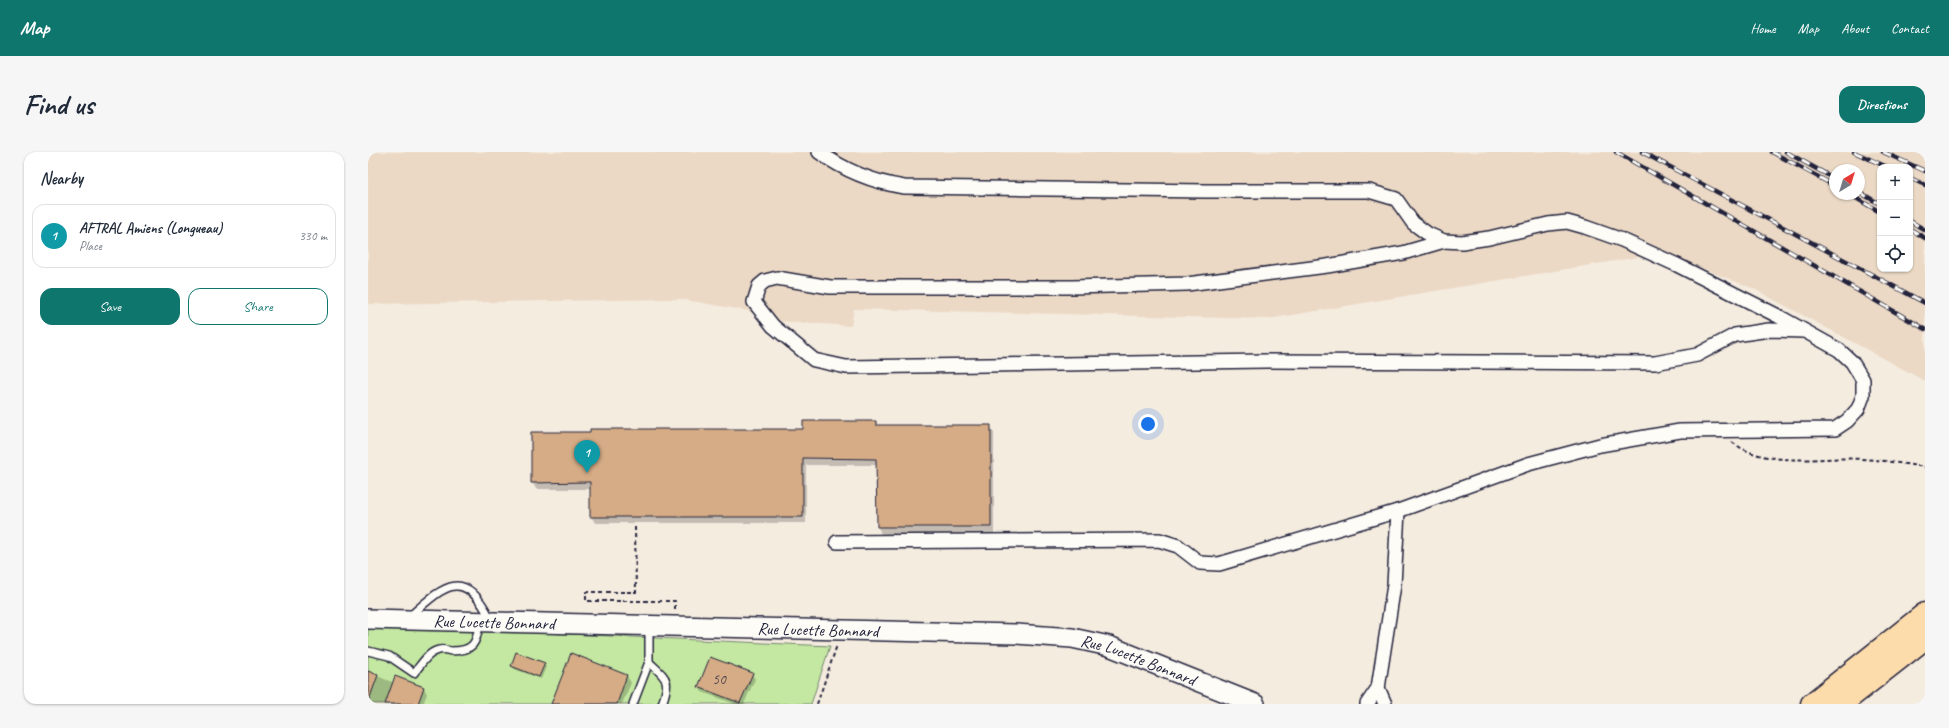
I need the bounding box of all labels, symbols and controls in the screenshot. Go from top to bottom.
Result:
text: Map [20,16,50,40]
text: Home [1750,20,1776,37]
text: Map [1798,20,1819,37]
text: About [1841,20,1869,37]
text: Contact [1891,20,1929,37]
button: Directions [1839,86,1925,123]
text: Find us [24,87,94,122]
north arrow [1829,164,1865,200]
map controls [1877,164,1913,272]
button: + [1877,164,1913,200]
text: Nearby [40,168,83,189]
button: − [1877,200,1913,236]
text: AFTRAL Amiens (Longueau) [79,219,222,238]
text: 1 [51,228,57,244]
text: 330 m [299,228,327,244]
button: locate [1877,236,1913,272]
text: Place [79,238,102,254]
button: Save [40,288,180,325]
button: Share [188,288,328,325]
your location [1138,414,1158,434]
pin: 1 [574,440,600,473]
street label: Rue Lucette Bonnard [433,611,557,634]
street label: Rue Lucette Bonnard [757,618,881,642]
street label: Rue Lucette Bonnard [1079,630,1201,691]
house number: 50 [712,670,727,689]

